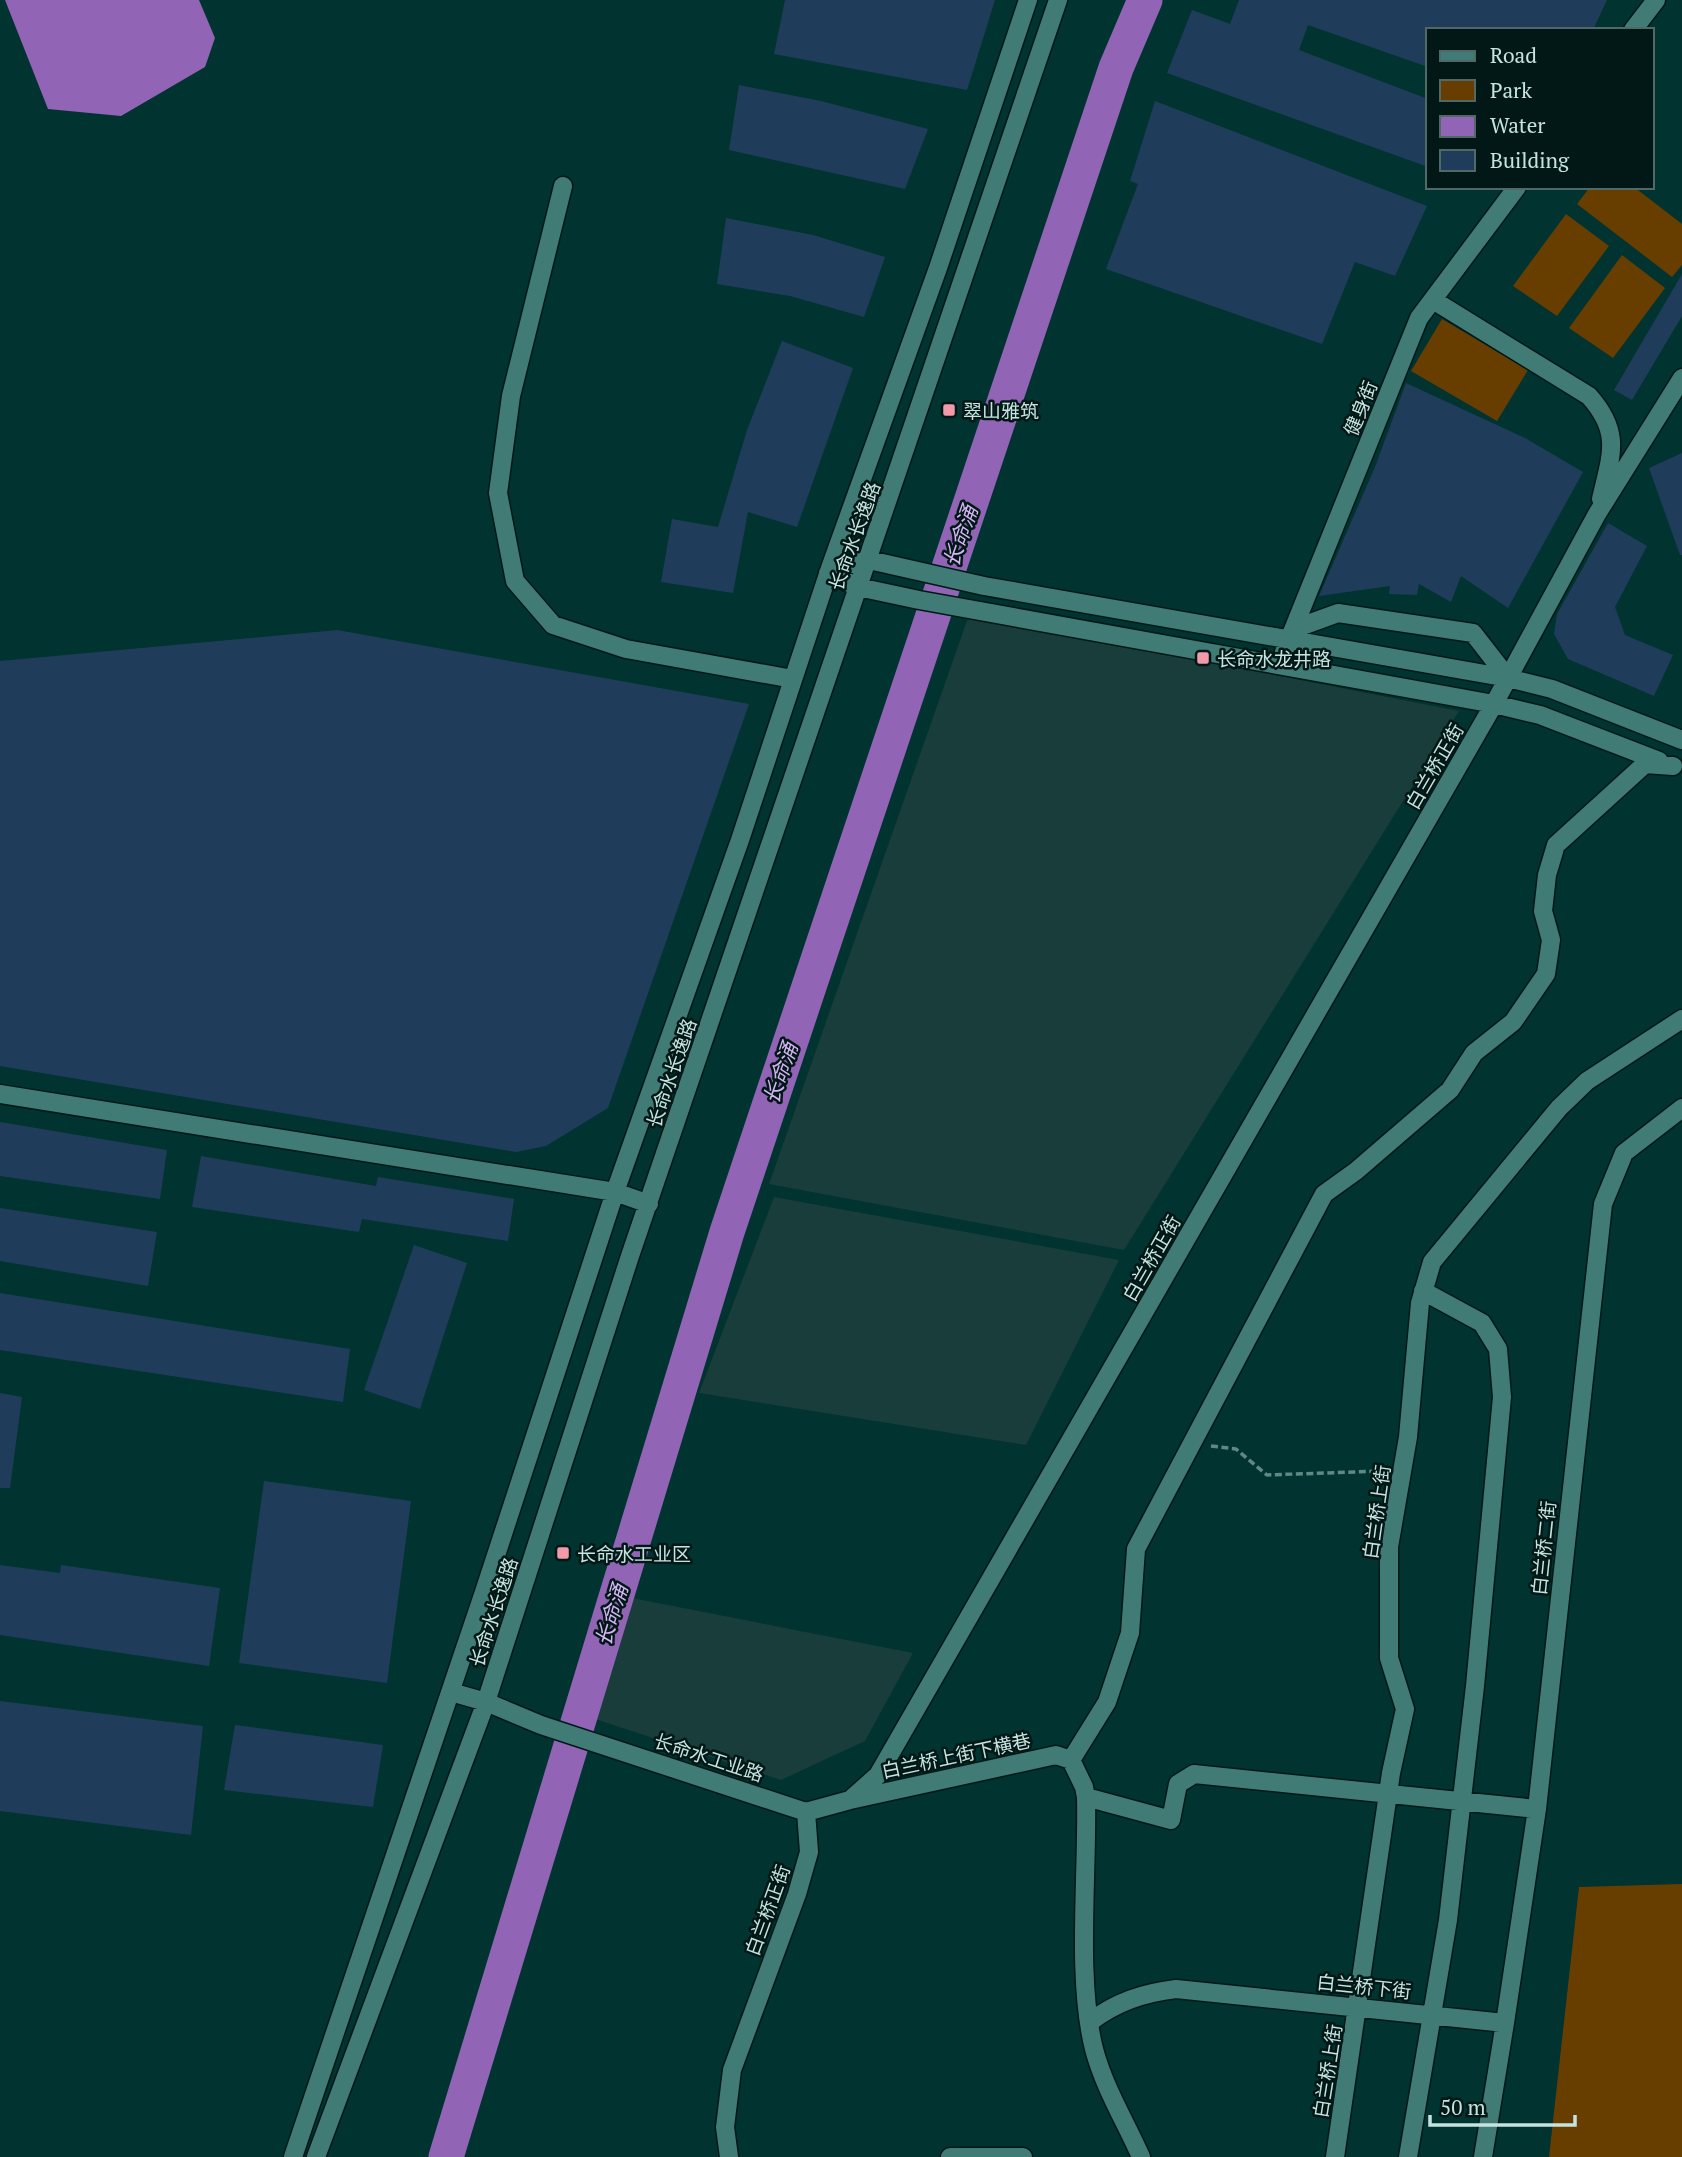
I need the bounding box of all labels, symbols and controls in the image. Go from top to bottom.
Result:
legend [1426,28,1654,189]
text: Road [1490,41,1537,69]
text: Park [1490,76,1532,104]
text: Water [1490,111,1545,139]
text: Building [1490,146,1570,174]
street label: 健身街 [1338,377,1382,439]
place label: 翠山雅筑 [963,398,1039,423]
marker: 翠山雅筑 [941,402,957,418]
street label: 长命水长逸路 [823,478,885,594]
water label: 长命涌 [937,500,984,570]
place label: 长命水龙井路 [1217,646,1331,671]
marker: 长命水龙井路 [1195,650,1211,666]
street label: 白兰桥正街 [1399,719,1469,813]
street label: 长命水长逸路 [641,1015,701,1131]
water label: 长命涌 [757,1037,804,1107]
street label: 白兰桥正街 [1116,1211,1186,1305]
street label: 白兰桥上街 [1357,1463,1395,1561]
street label: 白兰桥二街 [1526,1499,1560,1597]
place label: 长命水工业区 [577,1541,691,1566]
marker: 长命水工业区 [555,1545,571,1561]
street label: 长命水长逸路 [463,1554,523,1670]
water label: 长命涌 [588,1579,634,1649]
street label: 长命水工业路 [651,1727,767,1787]
street label: 白兰桥上街下横巷 [879,1727,1033,1783]
street label: 白兰桥正街 [739,1861,795,1959]
street label: 白兰桥下街 [1315,1969,1413,2003]
street label: 白兰桥上街 [1307,2022,1347,2120]
scale bar [1430,2084,1575,2128]
text: 50 m [1440,2093,1486,2121]

